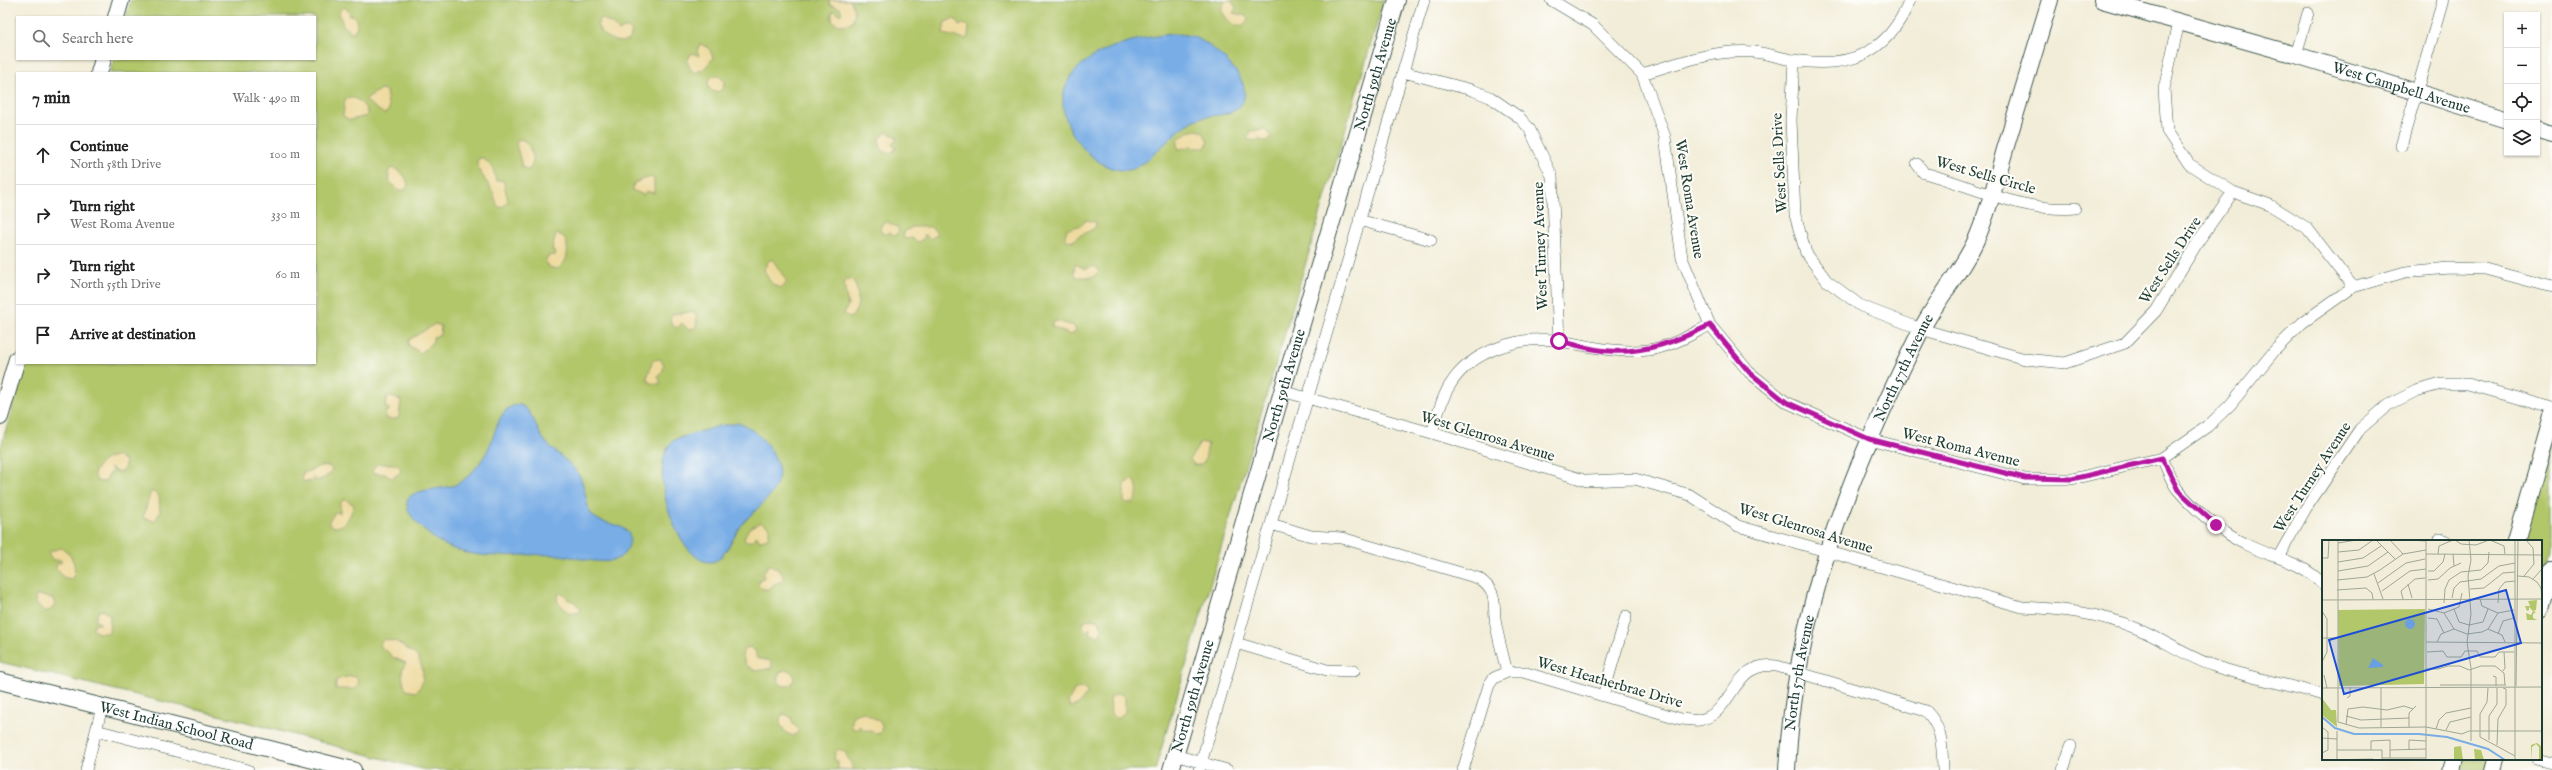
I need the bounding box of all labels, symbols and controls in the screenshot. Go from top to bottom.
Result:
map controls [2504,12,2540,156]
button: + [2504,12,2540,48]
search box [16,16,316,60]
street label: North 59th Avenue [1350,16,1401,133]
icon: search [30,27,52,49]
text: Search here [62,29,133,48]
button: − [2504,48,2540,84]
street label: West Campbell Avenue [2330,58,2473,118]
button: locate [2504,84,2540,120]
text: 7 min [32,88,70,109]
text: Walk · 490 m [232,90,300,107]
street label: West Sells Drive [1767,112,1792,214]
button: layers [2504,120,2540,156]
text: Continue [70,137,128,156]
street label: West Roma Avenue [1671,138,1708,260]
icon: ahead [32,144,54,166]
text: 100 m [270,146,300,163]
street label: West Sells Circle [1934,152,2038,199]
text: North 58th Drive [70,156,161,173]
street label: West Turney Avenue [1529,181,1552,310]
text: Turn right [70,197,135,216]
icon: right [32,204,54,226]
text: 330 m [271,206,300,223]
street label: West Sells Drive [2135,213,2206,308]
text: West Roma Avenue [70,216,175,233]
text: Turn right [70,257,135,276]
icon: right [32,264,54,286]
text: 60 m [275,266,300,283]
text: North 55th Drive [70,276,161,293]
street label: North 57th Avenue [1870,310,1938,425]
icon: arrive [32,324,54,346]
text: Arrive at destination [70,325,196,344]
street label: North 59th Avenue [1259,327,1310,444]
route start [1550,332,1568,350]
street label: West Glenrosa Avenue [1418,407,1557,466]
street label: West Turney Avenue [2269,418,2355,536]
street label: West Roma Avenue [1900,424,2022,471]
street label: West Glenrosa Avenue [1736,499,1875,558]
route end [2207,516,2225,534]
inset map [2322,540,2542,760]
street label: North 57th Avenue [1781,613,1819,732]
street label: North 59th Avenue [1168,637,1219,755]
street label: West Heatherbrae Drive [1535,653,1685,712]
street label: West Indian School Road [97,697,256,755]

